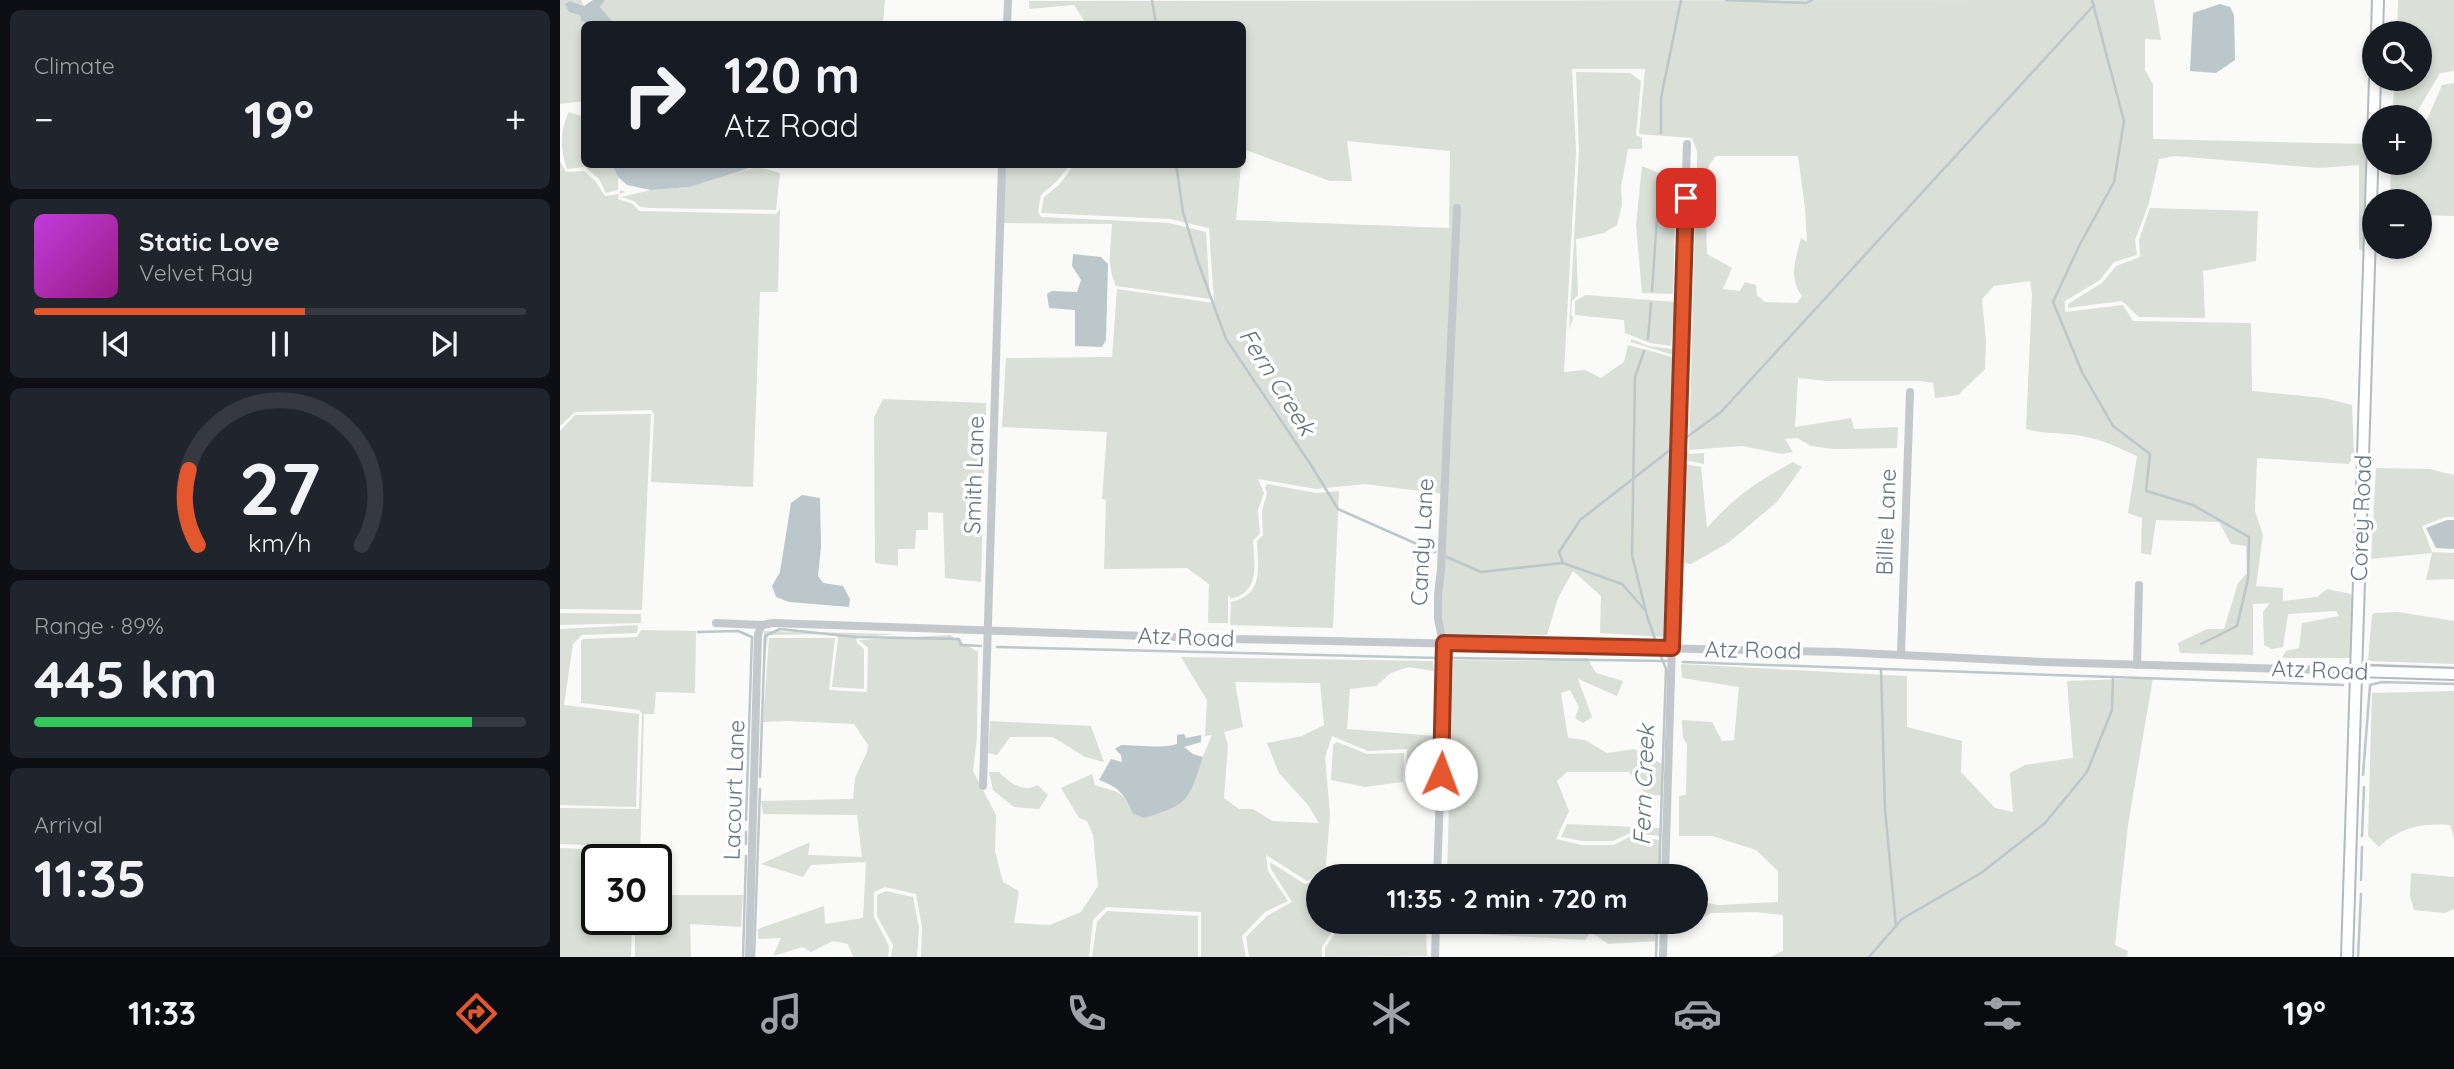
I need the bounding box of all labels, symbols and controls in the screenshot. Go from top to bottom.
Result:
map controls [2362,21,2432,259]
button: search [2362,21,2432,91]
text: 120 m [724,44,860,105]
icon: right [609,49,700,140]
text: Climate [34,51,115,80]
text: 19° [244,86,314,151]
text: − [34,95,54,143]
text: + [505,95,526,143]
text: Atz Road [724,105,859,145]
button: + [2362,105,2432,175]
pin [1656,168,1716,228]
icon: arrive [1667,179,1705,217]
button: − [2362,189,2432,259]
text: Static Love [139,225,280,258]
text: Velvet Ray [139,258,253,287]
water label: Fern Creek [1233,322,1324,442]
icon: previous [97,325,135,363]
icon: pause [261,325,299,363]
icon: next [425,325,463,363]
street label: Smith Lane [957,415,990,535]
text: 27 [239,442,321,533]
street label: Corey Road [2344,454,2377,582]
street label: Billie Lane [1869,468,1902,576]
street label: Candy Lane [1404,477,1439,607]
text: km/h [248,526,312,557]
text: Range · 89% [34,611,164,640]
street label: Atz Road [1137,620,1235,653]
street label: Atz Road [1704,634,1802,665]
text: 445 km [34,646,217,711]
street label: Atz Road [2271,653,2369,686]
street label: Lacourt Lane [717,719,750,861]
water label: Fern Creek [1626,722,1660,846]
position arrow [1404,737,1478,811]
text: Arrival [34,810,103,839]
speed limit sign: 30 [581,844,672,935]
text: 11:35 [34,845,147,910]
text: 11:35 · 2 min · 720 m [1387,882,1627,915]
icon: directions [452,989,501,1038]
icon: music [757,989,806,1038]
icon: phone [1062,989,1111,1038]
icon: climate [1367,989,1416,1038]
icon: car [1673,989,1722,1038]
icon: filters [1978,989,2027,1038]
text: 11:33 [128,993,196,1033]
text: 19° [2283,993,2326,1033]

